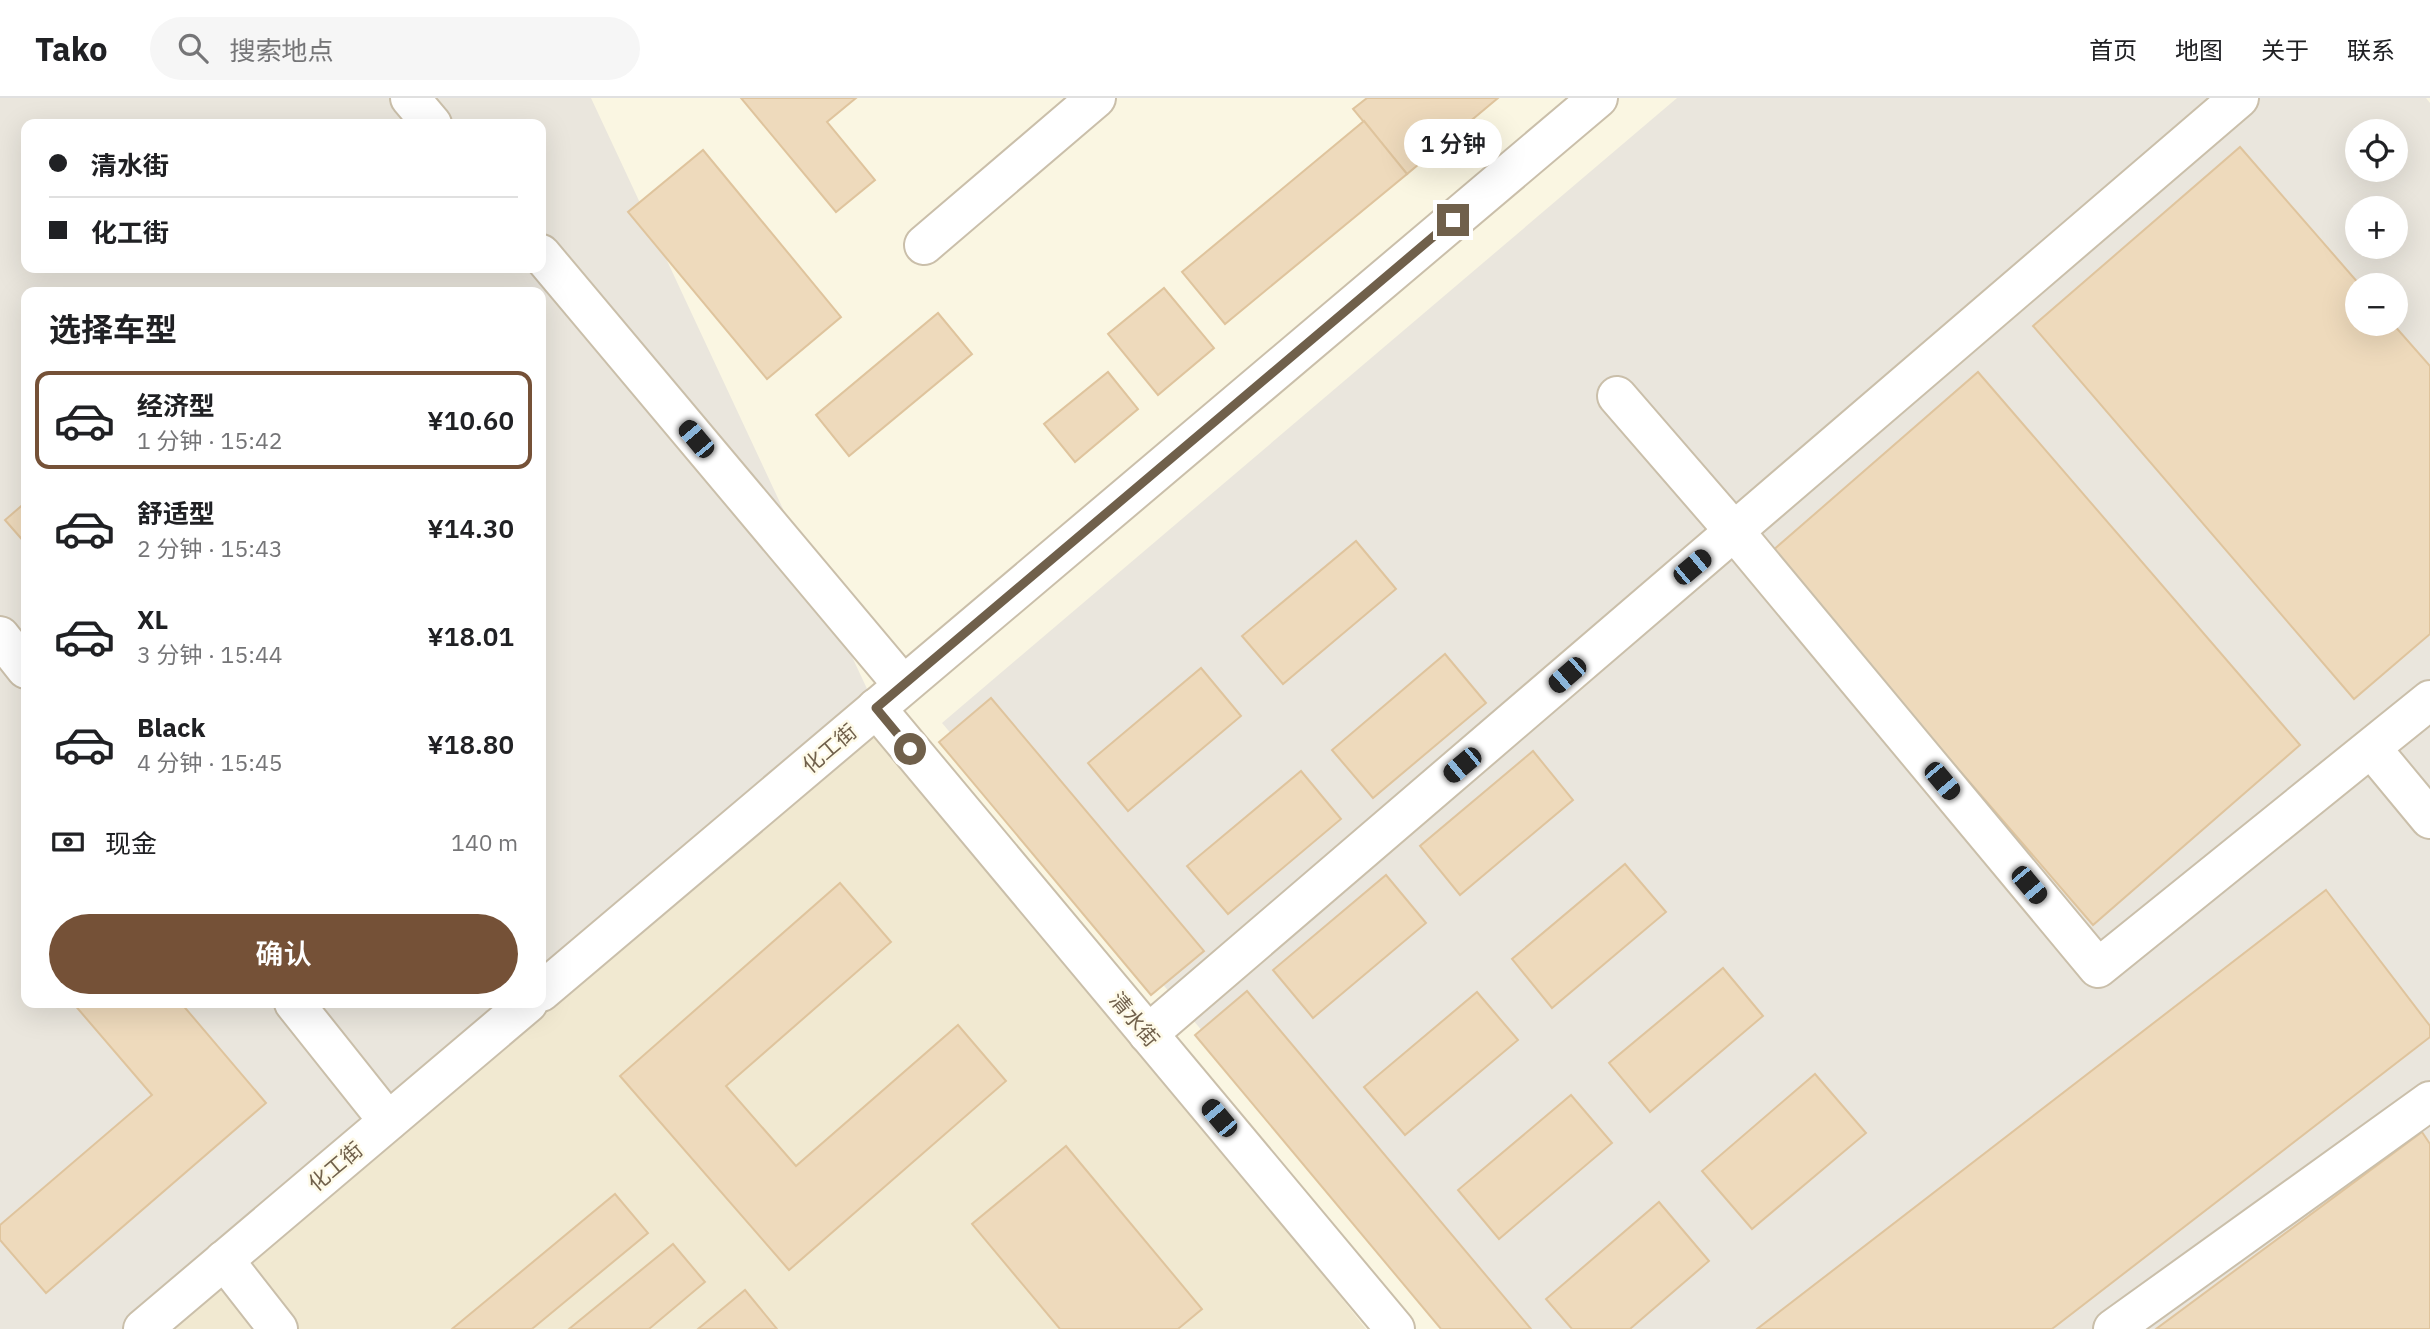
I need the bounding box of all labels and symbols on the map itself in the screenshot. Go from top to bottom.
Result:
callout: 1 分钟 [1404,118,1502,167]
route end [1437,204,1469,236]
car [675,416,718,462]
car [1670,545,1715,589]
car [1545,653,1590,697]
street label: 化工街 [796,717,862,779]
route start [894,733,926,765]
car [1440,743,1485,787]
car [1921,758,1964,804]
car [2008,862,2051,908]
street label: 清水街 [1104,986,1166,1052]
car [1198,1095,1241,1141]
street label: 化工街 [302,1135,368,1197]

